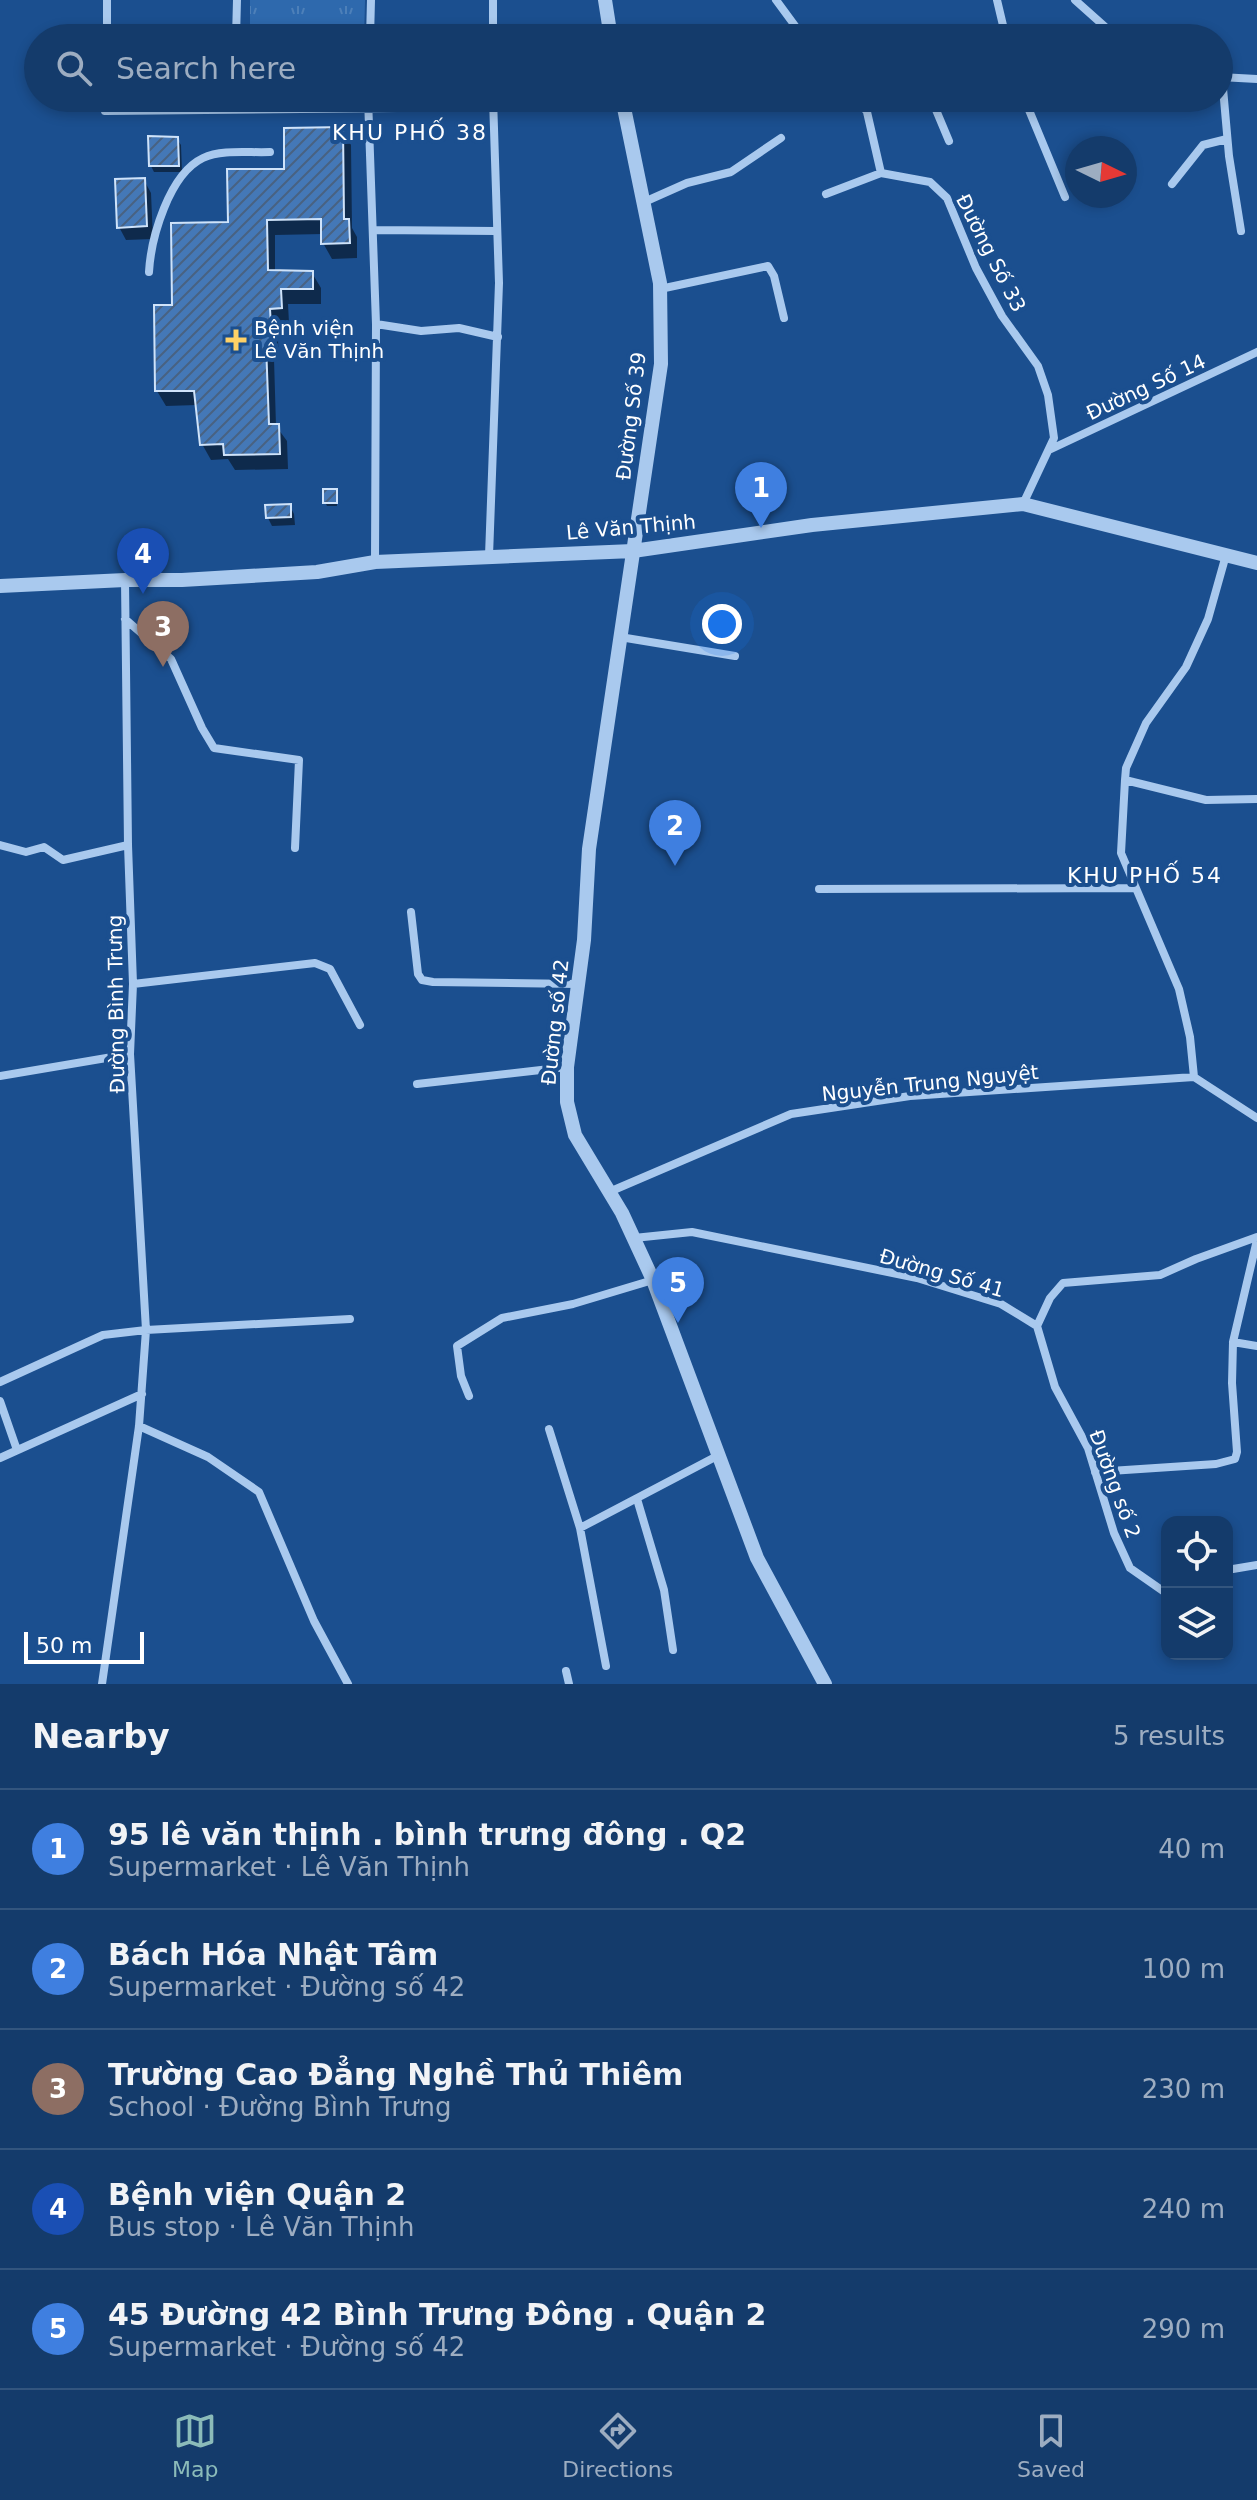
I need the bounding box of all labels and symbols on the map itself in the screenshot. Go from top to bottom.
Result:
district label: KHU PHỐ 38 [332,117,488,145]
north arrow [1065,136,1137,208]
street label: Đường Số 33 [951,190,1031,316]
place label: Bệnh viện Lê Văn Thịnh [254,316,384,363]
marker: Bệnh viện Lê Văn Thịnh [225,329,247,351]
street label: Đường Số 14 [1083,349,1209,425]
street label: Đường Số 39 [611,351,651,481]
pin: 1 [735,462,787,528]
street label: Lê Văn Thịnh [565,509,697,545]
pin: 4 [117,528,169,594]
pin: 3 [137,601,189,667]
your location [702,604,742,644]
pin: 2 [649,800,701,866]
district label: KHU PHỐ 54 [1067,860,1223,888]
street label: Đường Bình Trưng [102,914,130,1094]
street label: Đường số 42 [536,958,574,1086]
street label: Nguyễn Trung Nguyệt [820,1060,1040,1106]
street label: Đường Số 41 [877,1244,1007,1302]
pin: 5 [652,1257,704,1323]
street label: Đường số 2 [1084,1426,1146,1542]
scale bar [24,1628,144,1664]

